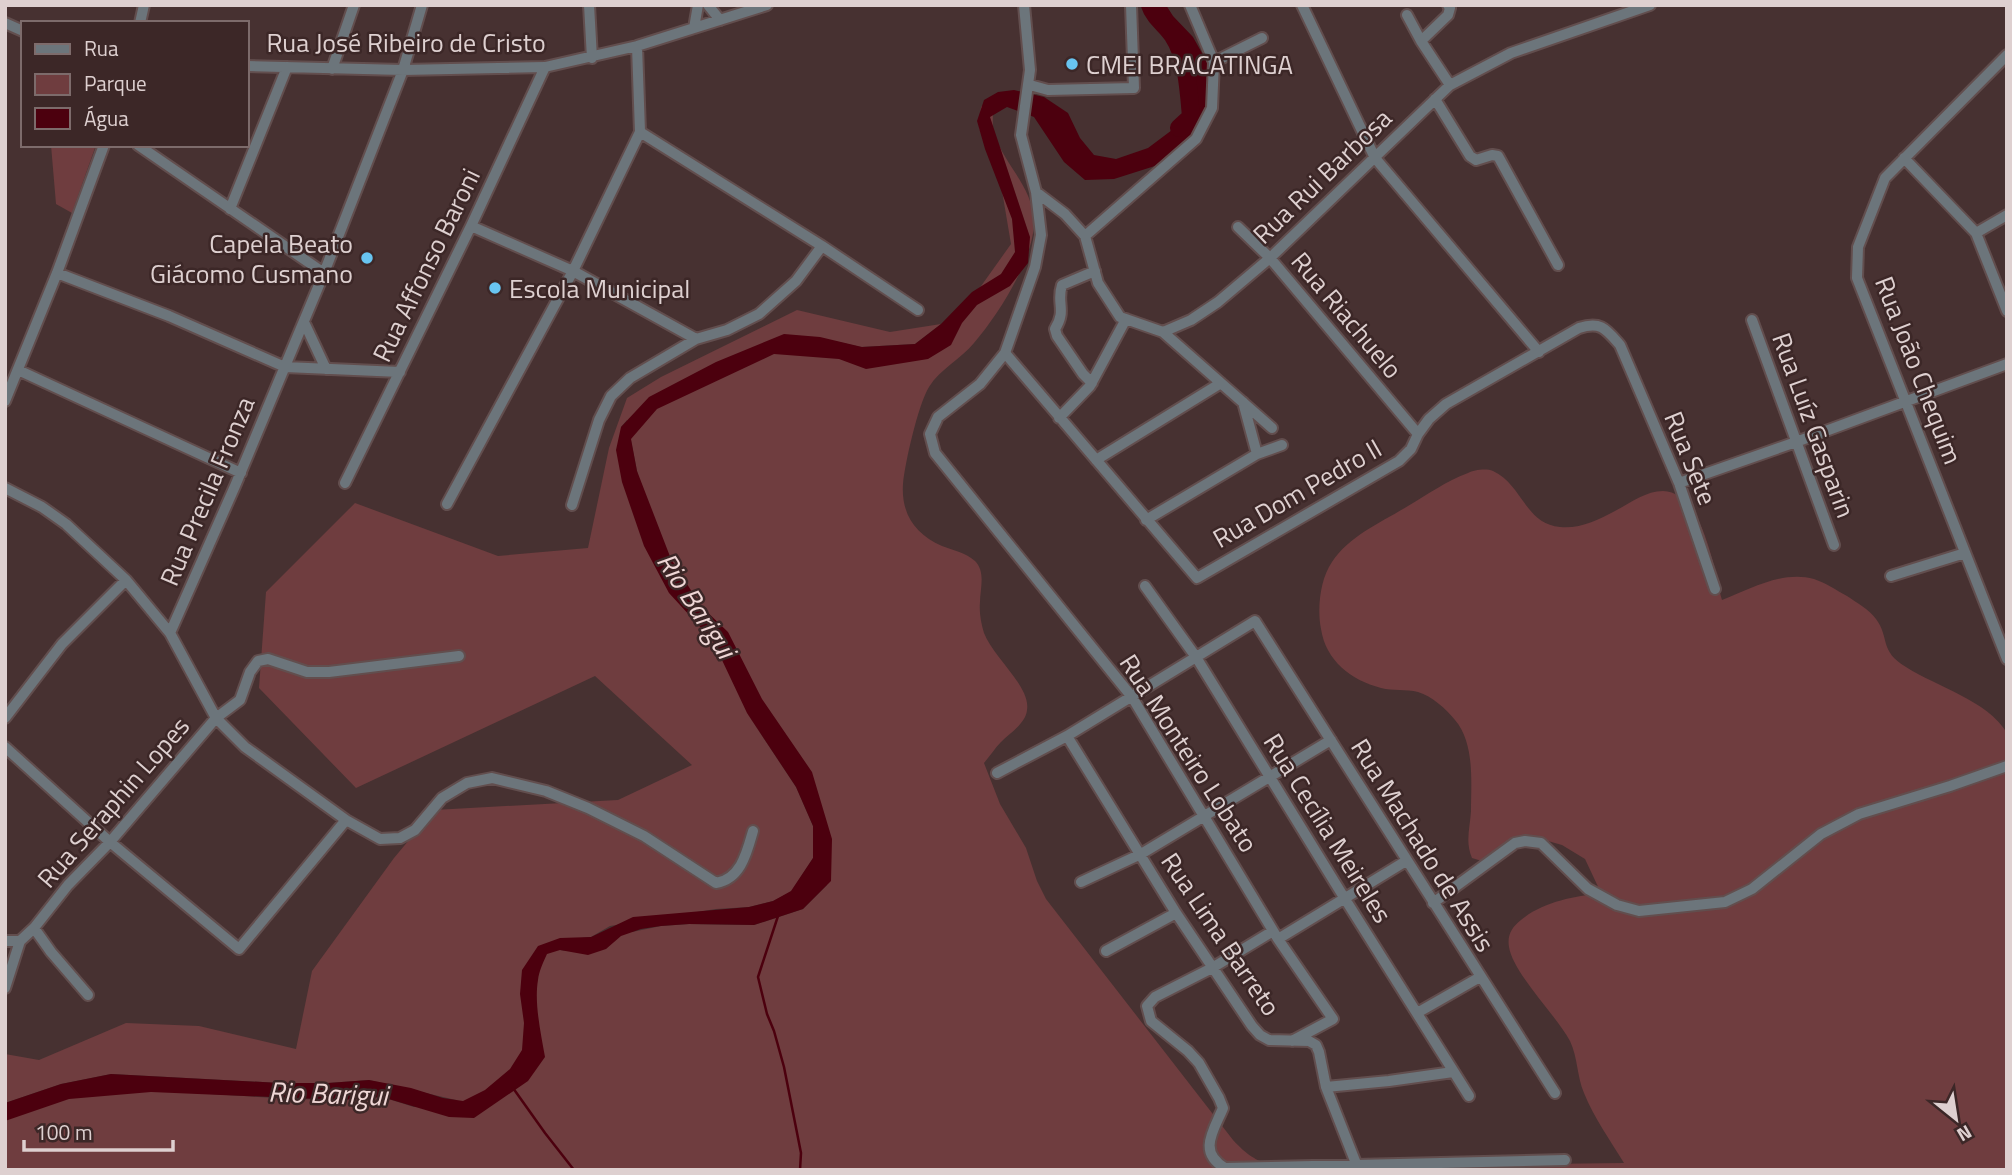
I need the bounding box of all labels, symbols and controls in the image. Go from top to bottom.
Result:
legend [21,21,248,147]
street label: Rua José Ribeiro de Cristo [266,23,546,62]
text: Rua [84,32,119,64]
place label: CMEI BRACATINGA [1086,45,1293,84]
marker: CMEI BRACATINGA [1064,56,1080,72]
text: Parque [84,67,147,99]
street label: Rua Rui Barbosa [1244,99,1400,253]
text: Água [84,102,129,134]
street label: Rua Affonso Baroni [362,162,490,368]
place label: Capela Beato Giácomo Cusmano [150,224,353,293]
street label: Rua Riachuelo [1282,243,1412,387]
marker: Capela Beato Giácomo Cusmano [359,250,375,266]
place label: Escola Municipal [509,269,690,308]
street label: Rua João Chequim [1865,270,1973,470]
marker: Escola Municipal [487,280,503,296]
street label: Rua Luíz Gasparin [1762,327,1866,523]
street label: Rua Precila Fronza [150,390,264,592]
street label: Rua Sete [1655,405,1727,511]
street label: Rua Dom Pedro II [1205,429,1389,557]
water label: Rio Barigui [647,543,749,669]
street label: Rua Monteiro Lobato [1110,646,1268,860]
street label: Rua Seraphin Lopes [28,708,198,896]
street label: Rua Cecília Meireles [1254,726,1402,930]
street label: Rua Machado de Assis [1342,731,1504,959]
street label: Rua Lima Barreto [1152,844,1290,1024]
water label: Rio Barigui [268,1069,392,1117]
north arrow [1921,1084,1991,1154]
scale bar [24,1108,173,1152]
text: 100 m [35,1116,92,1148]
text: N [1952,1118,1978,1150]

